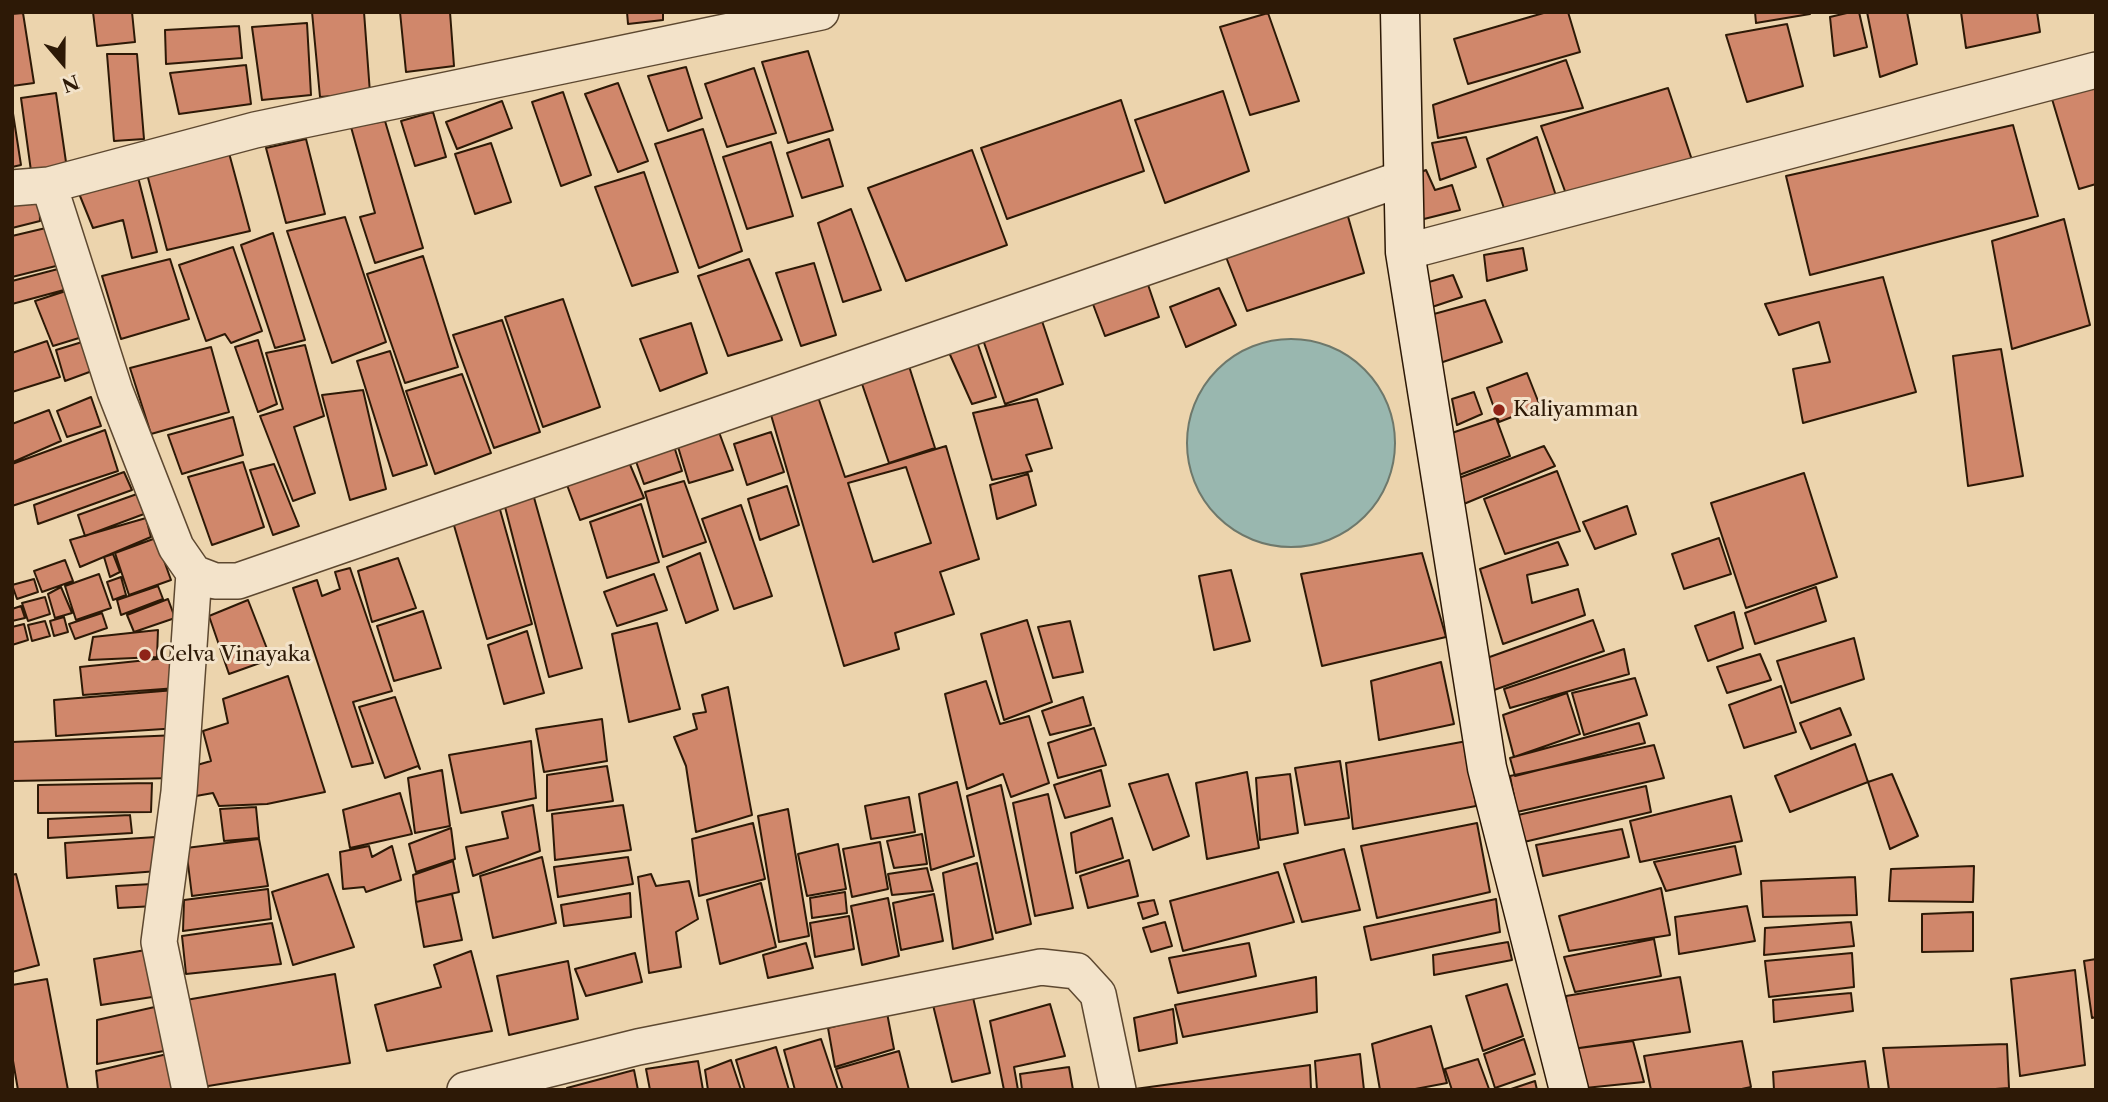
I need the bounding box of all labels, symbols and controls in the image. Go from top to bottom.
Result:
north arrow [28,28,98,98]
text: N [59,70,82,97]
place label: Kaliyamman [1513,397,1638,423]
marker: Kaliyamman [1491,402,1507,418]
place label: Celva Vinayaka [159,642,311,668]
marker: Celva Vinayaka [137,647,153,663]

